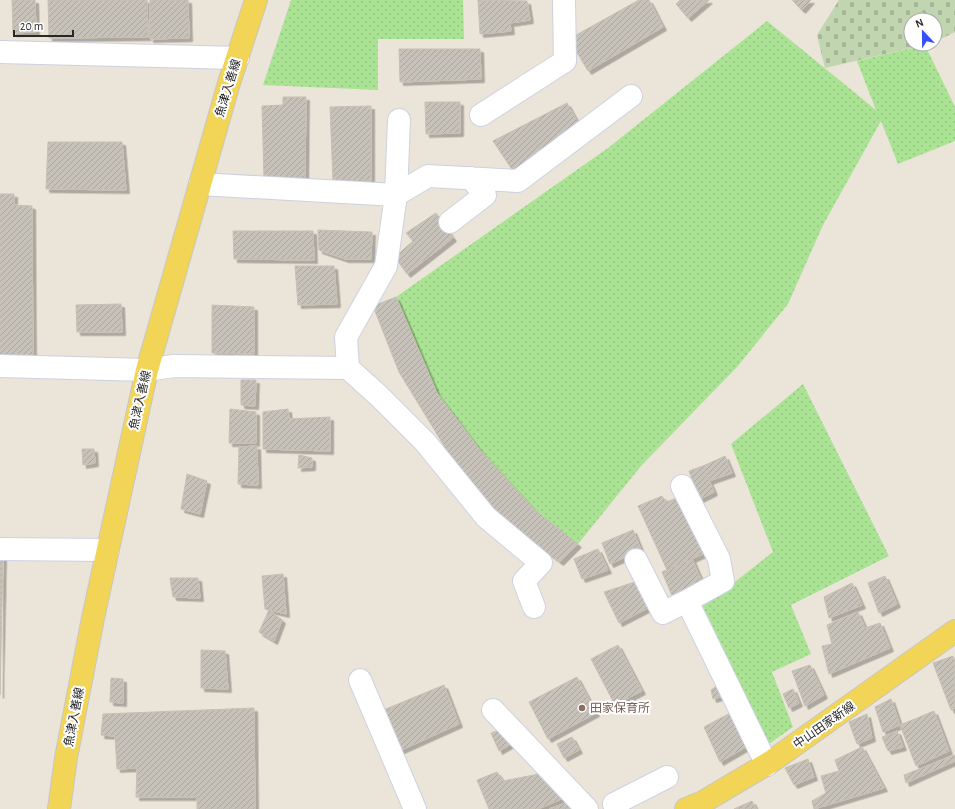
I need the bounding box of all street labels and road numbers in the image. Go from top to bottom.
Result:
street label: 魚津入善線 [213,57,243,118]
street label: 魚津入善線 [126,369,153,431]
street label: 魚津入善線 [61,686,86,748]
street label: 中山田家新線 [790,699,857,751]

